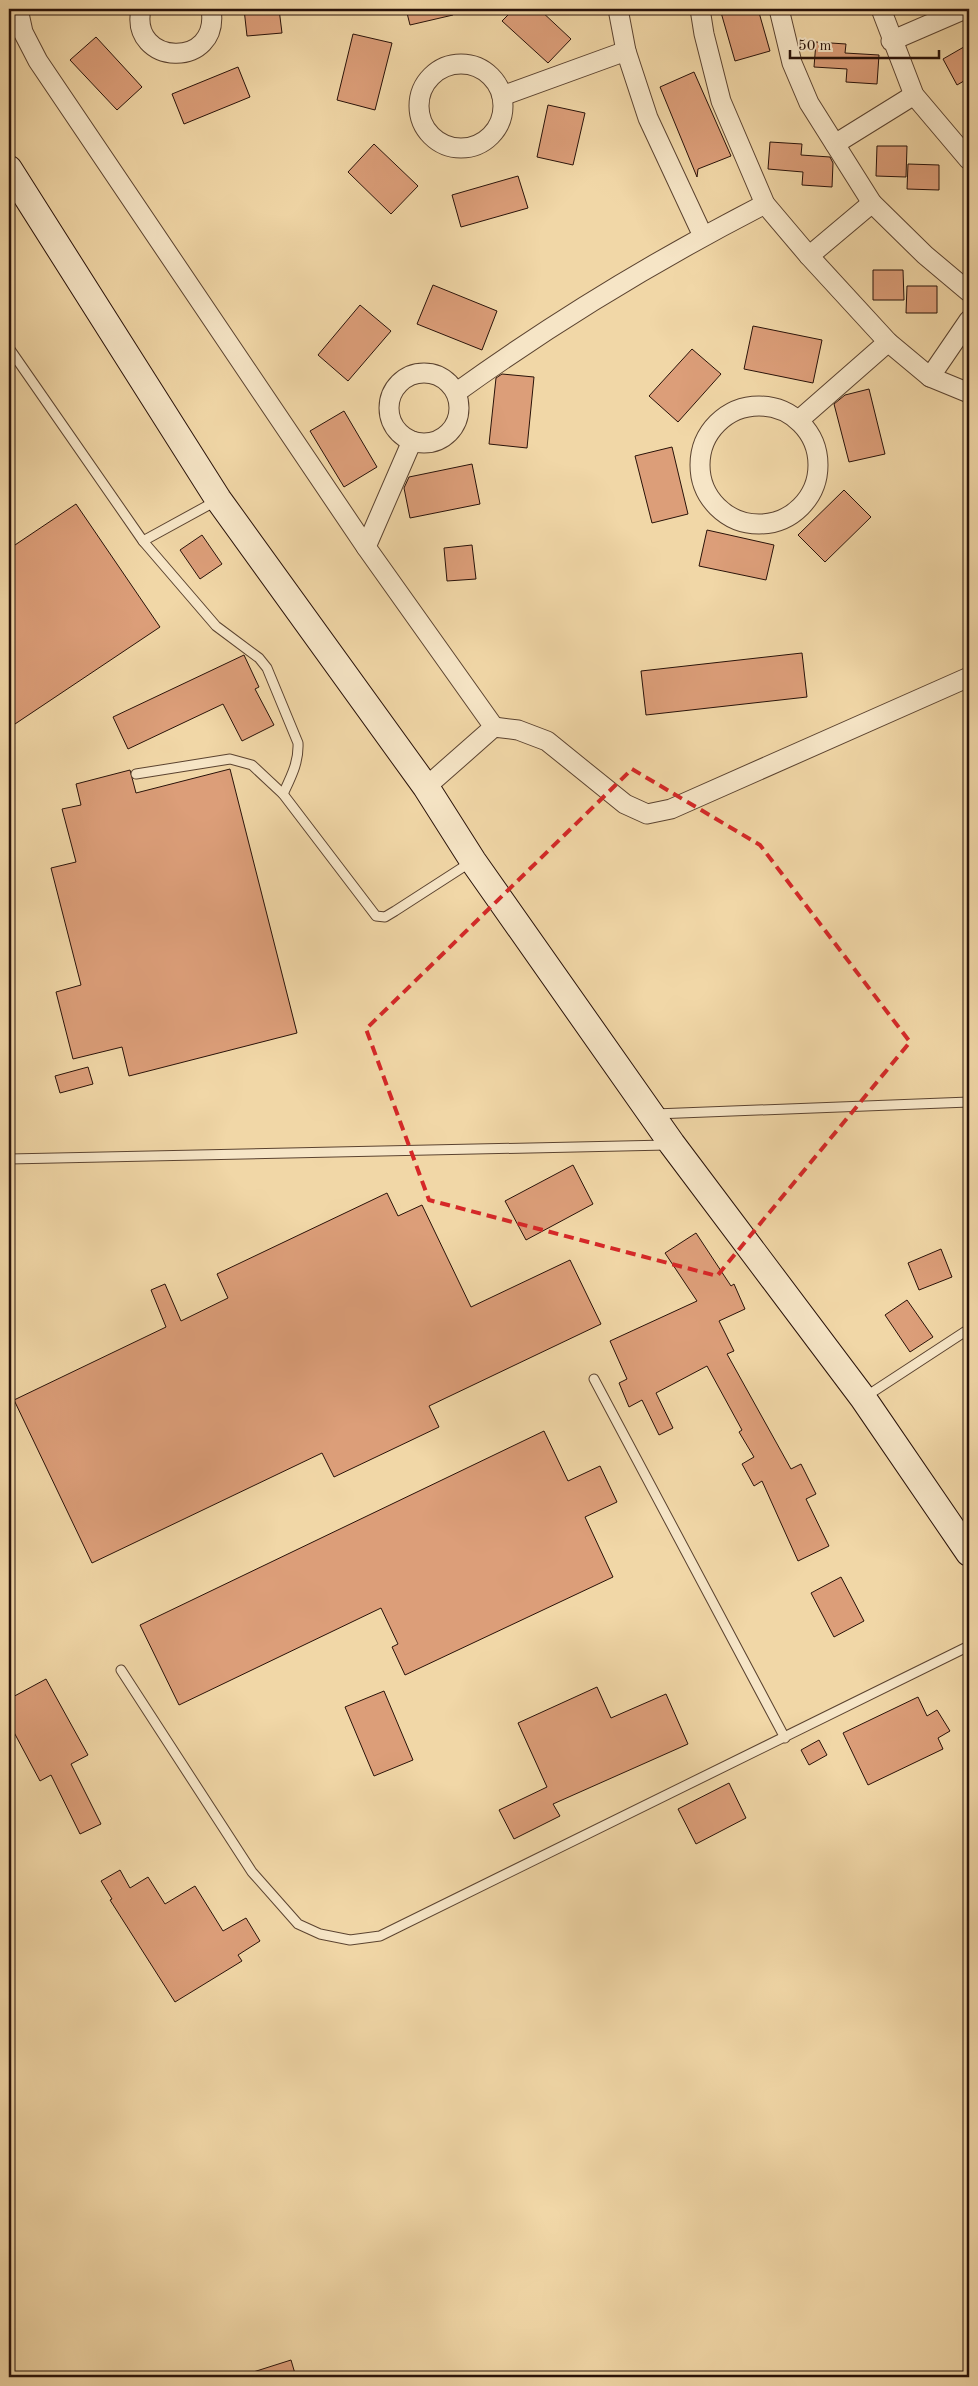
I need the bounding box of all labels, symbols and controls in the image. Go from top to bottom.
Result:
scale bar [790,28,939,60]
text: 50 m [798,39,832,54]

